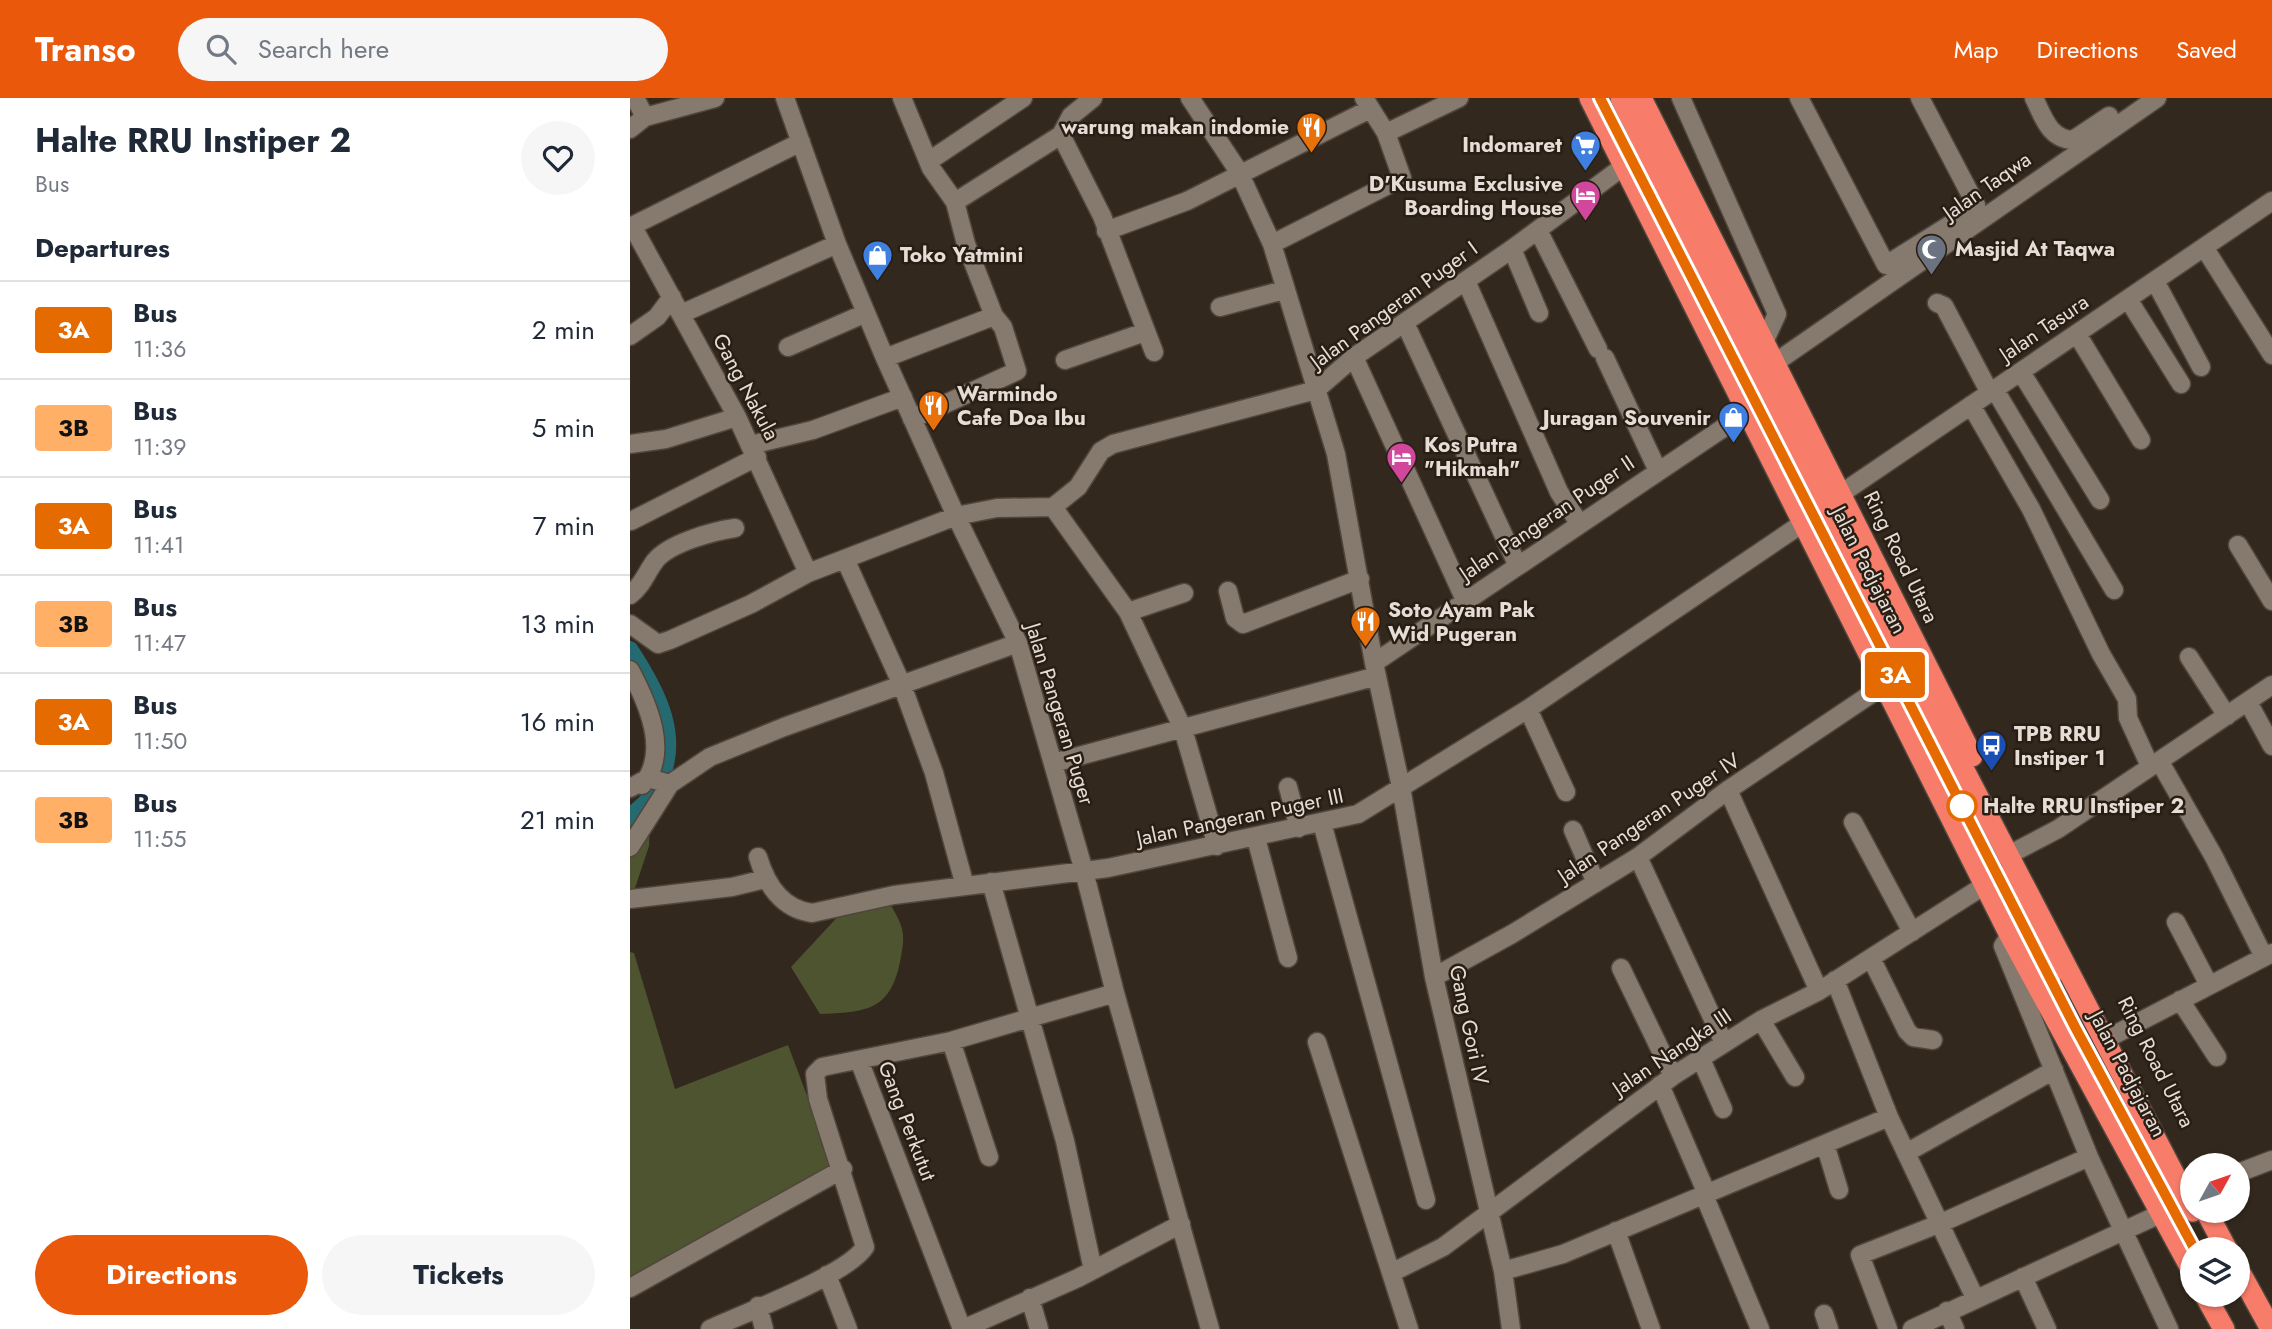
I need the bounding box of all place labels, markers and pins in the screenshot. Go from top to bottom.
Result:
restaurant icon: warung makan indomie [1295,110,1329,154]
place label: warung makan indomie [1060,112,1289,142]
supermarket icon: Indomaret [1568,128,1602,172]
place label: Indomaret [1462,130,1562,160]
place label: D'Kusuma Exclusive Boarding House [1369,169,1563,223]
hotel icon: D'Kusuma Exclusive Boarding House [1569,179,1603,223]
mosque icon: Masjid At Taqwa [1915,232,1949,276]
place label: Masjid At Taqwa [1955,234,2115,264]
shop icon: Toko Yatmini [860,238,894,282]
place label: Toko Yatmini [900,240,1023,270]
place label: Warmindo Cafe Doa Ibu [957,379,1086,433]
restaurant icon: Warmindo Cafe Doa Ibu [917,389,951,433]
shop icon: Juragan Souvenir [1717,401,1751,445]
place label: Juragan Souvenir [1539,403,1711,433]
place label: Kos Putra "Hikmah" [1424,430,1520,484]
hotel icon: Kos Putra "Hikmah" [1384,440,1418,484]
place label: Soto Ayam Pak Wid Pugeran [1388,595,1535,649]
restaurant icon: Soto Ayam Pak Wid Pugeran [1348,605,1382,649]
place label: TPB RRU Instiper 1 [2014,719,2105,773]
bus stop icon: TPB RRU Instiper 1 [1974,729,2008,773]
marker: Halte RRU Instiper 2 [1947,791,1977,821]
place label: Halte RRU Instiper 2 [1983,791,2184,821]

